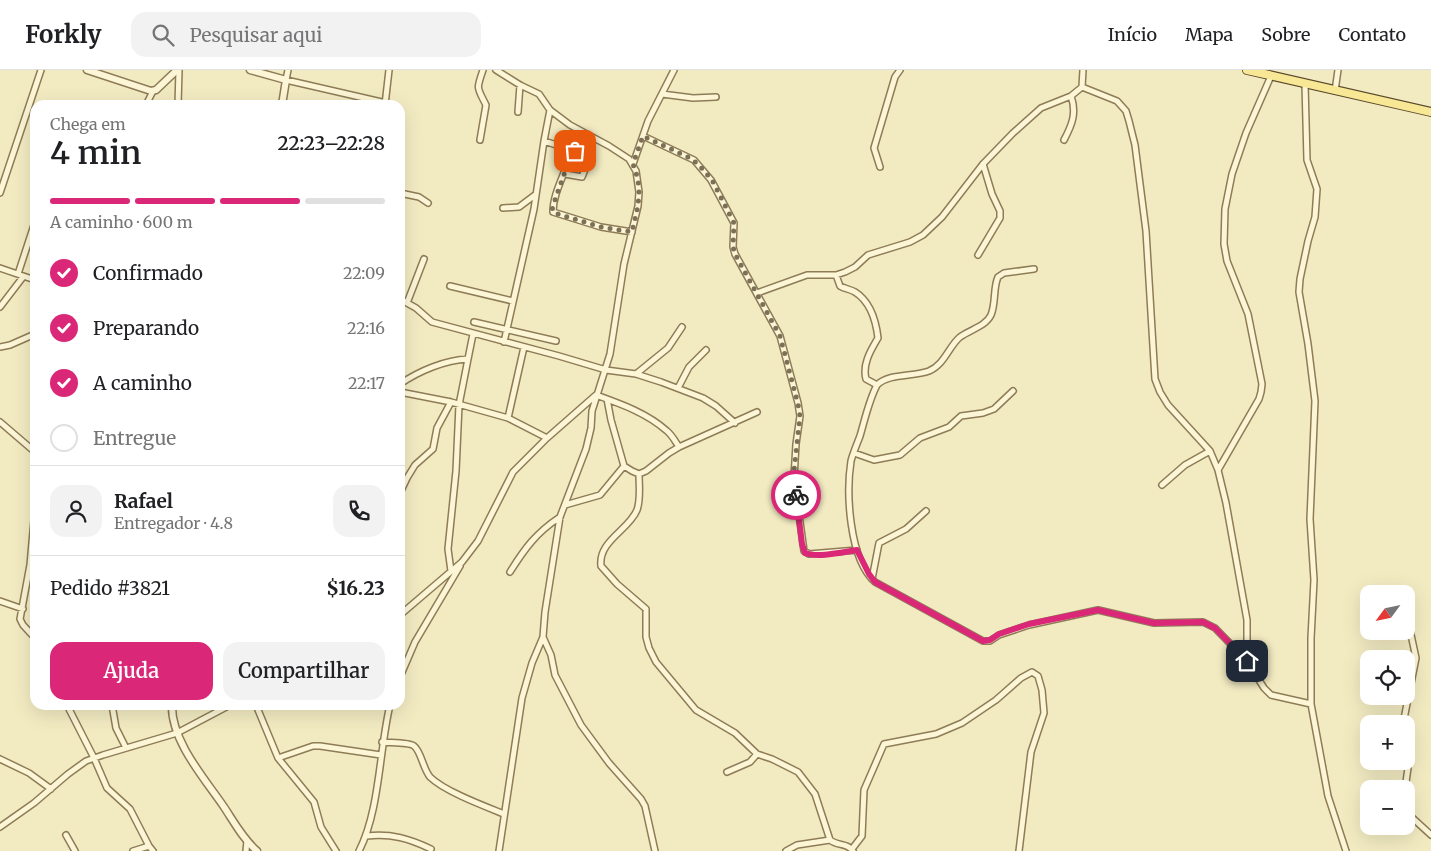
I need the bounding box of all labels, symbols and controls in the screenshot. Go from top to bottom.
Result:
search box [131,12,481,57]
text: Forkly [25,19,101,50]
icon: search [149,21,177,49]
text: Pesquisar aqui [189,23,322,47]
text: Início [1108,23,1157,46]
text: Mapa [1185,23,1233,46]
text: Sobre [1261,23,1311,46]
text: Contato [1339,23,1406,46]
text: Chega em [50,114,126,134]
pin [554,130,596,172]
text: 22:23–22:28 [277,131,385,155]
text: 4 min [50,133,141,173]
icon: bag [561,137,589,165]
text: A caminho · 600 m [50,212,193,232]
icon: check [50,259,78,287]
text: Confirmado [93,261,203,285]
text: 22:09 [343,263,385,283]
icon: check [50,314,78,342]
text: Preparando [93,316,199,340]
text: 22:16 [347,318,385,338]
icon: check [50,369,78,397]
text: A caminho [93,371,192,395]
text: 22:17 [348,373,385,393]
text: Entregue [93,426,176,450]
courier [771,470,821,520]
icon: bike [782,481,810,509]
button: person [50,485,102,537]
button: phone [333,485,385,537]
text: Rafael [114,489,173,513]
text: Entregador · 4.8 [114,513,233,533]
text: Pedido #3821 [50,576,170,600]
text: $16.23 [326,576,385,600]
north arrow [1360,585,1415,640]
map controls [1360,585,1415,835]
pin [1226,640,1268,682]
button: Ajuda [50,642,213,700]
button: Compartilhar [223,642,385,700]
icon: home [1233,647,1261,675]
button: locate [1360,650,1415,705]
button: + [1360,715,1415,770]
button: − [1360,780,1415,835]

